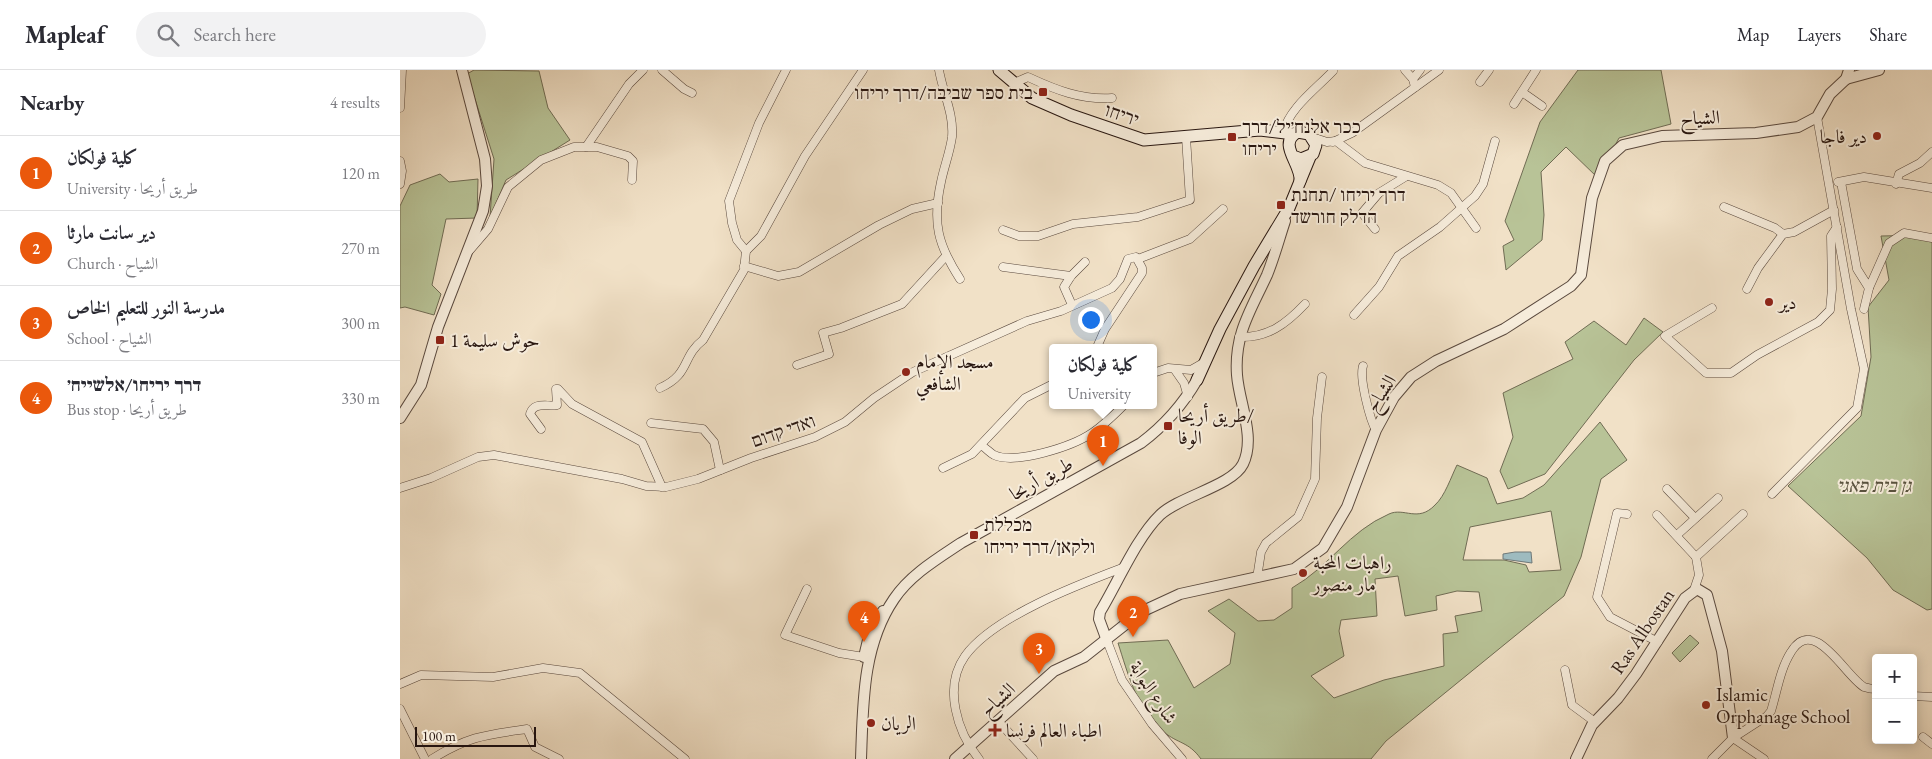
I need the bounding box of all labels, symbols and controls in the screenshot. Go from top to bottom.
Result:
search box [136,12,486,57]
text: Mapleaf [25,19,106,50]
icon: search [154,21,182,49]
text: Search here [194,22,276,47]
text: Map [1737,23,1769,46]
text: Layers [1797,23,1841,46]
text: Share [1869,23,1907,46]
place label: בית ספר שביבה/דרך יריחו [854,80,1033,105]
marker: בית ספר שביבה/דרך יריחו [1037,86,1049,98]
text: Nearby [20,89,84,116]
text: 4 results [330,92,380,113]
street label: יריחו [1101,97,1142,132]
street label: الشياح [1680,104,1721,136]
place label: ככר אלנח׳יל/דרך יריחו [1242,114,1361,161]
place label: دير فاجا [1820,124,1867,149]
marker: دير فاجا [1871,130,1883,142]
marker: ככר אלנח׳יל/דרך יריחו [1226,131,1238,143]
text: كلية فولكان [67,145,138,170]
text: 1 [32,163,40,184]
text: 120 m [341,163,380,184]
text: University · طريق أريحا [67,178,198,199]
place label: דרך יריחו /תחנת הדלק חורשד [1291,182,1406,229]
marker: דרך יריחו /תחנת הדלק חורשד [1275,199,1287,211]
text: دير سانت مارثا [67,220,156,245]
text: 2 [32,238,40,259]
text: 270 m [341,238,380,259]
text: Church · الشياح [67,253,158,274]
place label: دير [1777,290,1797,315]
text: مدرسة النور للتعليم الخاص [67,295,225,320]
marker: دير [1763,296,1775,308]
your location [1078,307,1104,333]
text: 3 [32,313,40,334]
text: 300 m [341,313,380,334]
text: School · الشياح [67,328,152,349]
place label: حوش سليمة 1 [450,328,540,353]
marker: حوش سليمة 1 [434,334,446,346]
popup [1049,344,1157,409]
place label: مسجد الإمام الشافعي [916,349,994,401]
text: كلية فولكان [1067,352,1139,377]
marker: مسجد الإمام الشافعي [900,366,912,378]
street label: الشياح [1359,370,1406,419]
text: דרך יריחו/אלשייח׳ [67,372,201,397]
text: University [1067,383,1131,404]
text: 4 [32,388,40,409]
text: 330 m [341,388,380,409]
text: Bus stop · طريق أريحا [67,399,187,420]
place label: طريق أريحا/ الوفا [1178,403,1255,450]
street label: ואדי קדום [748,408,819,453]
marker: طريق أريحا/ الوفا [1162,420,1174,432]
pin: 1 [1087,425,1119,466]
street label: طريق أريحا [1005,451,1077,506]
park label: גן בית פאגי [1837,473,1913,498]
place label: מכללת ולקאן/דרך יריחו [984,512,1095,559]
marker: מכללת ולקאן/דרך יריחו [968,529,980,541]
place label: راهبات المحبة مار منصور [1311,550,1392,597]
marker: راهبات المحبة مار منصور [1297,567,1309,579]
street label: Ras Albostan [1605,584,1680,679]
pin: 2 [1117,596,1149,637]
pin: 4 [848,601,880,642]
pin: 3 [1023,633,1055,674]
map controls [1872,654,1917,744]
button: + [1872,654,1917,699]
street label: شارع البوابة [1121,656,1183,730]
street label: الشياح [974,677,1024,726]
place label: Islamic Orphanage School [1716,682,1851,729]
marker: Islamic Orphanage School [1700,699,1712,711]
button: − [1872,699,1917,744]
place label: الريان [881,711,916,736]
marker: الريان [865,717,877,729]
place label: اطباء العالم فرنسا [1006,718,1102,747]
marker: اطباء العالم فرنسا [988,723,1002,737]
scale bar [415,724,536,747]
text: 100 m [422,727,456,745]

